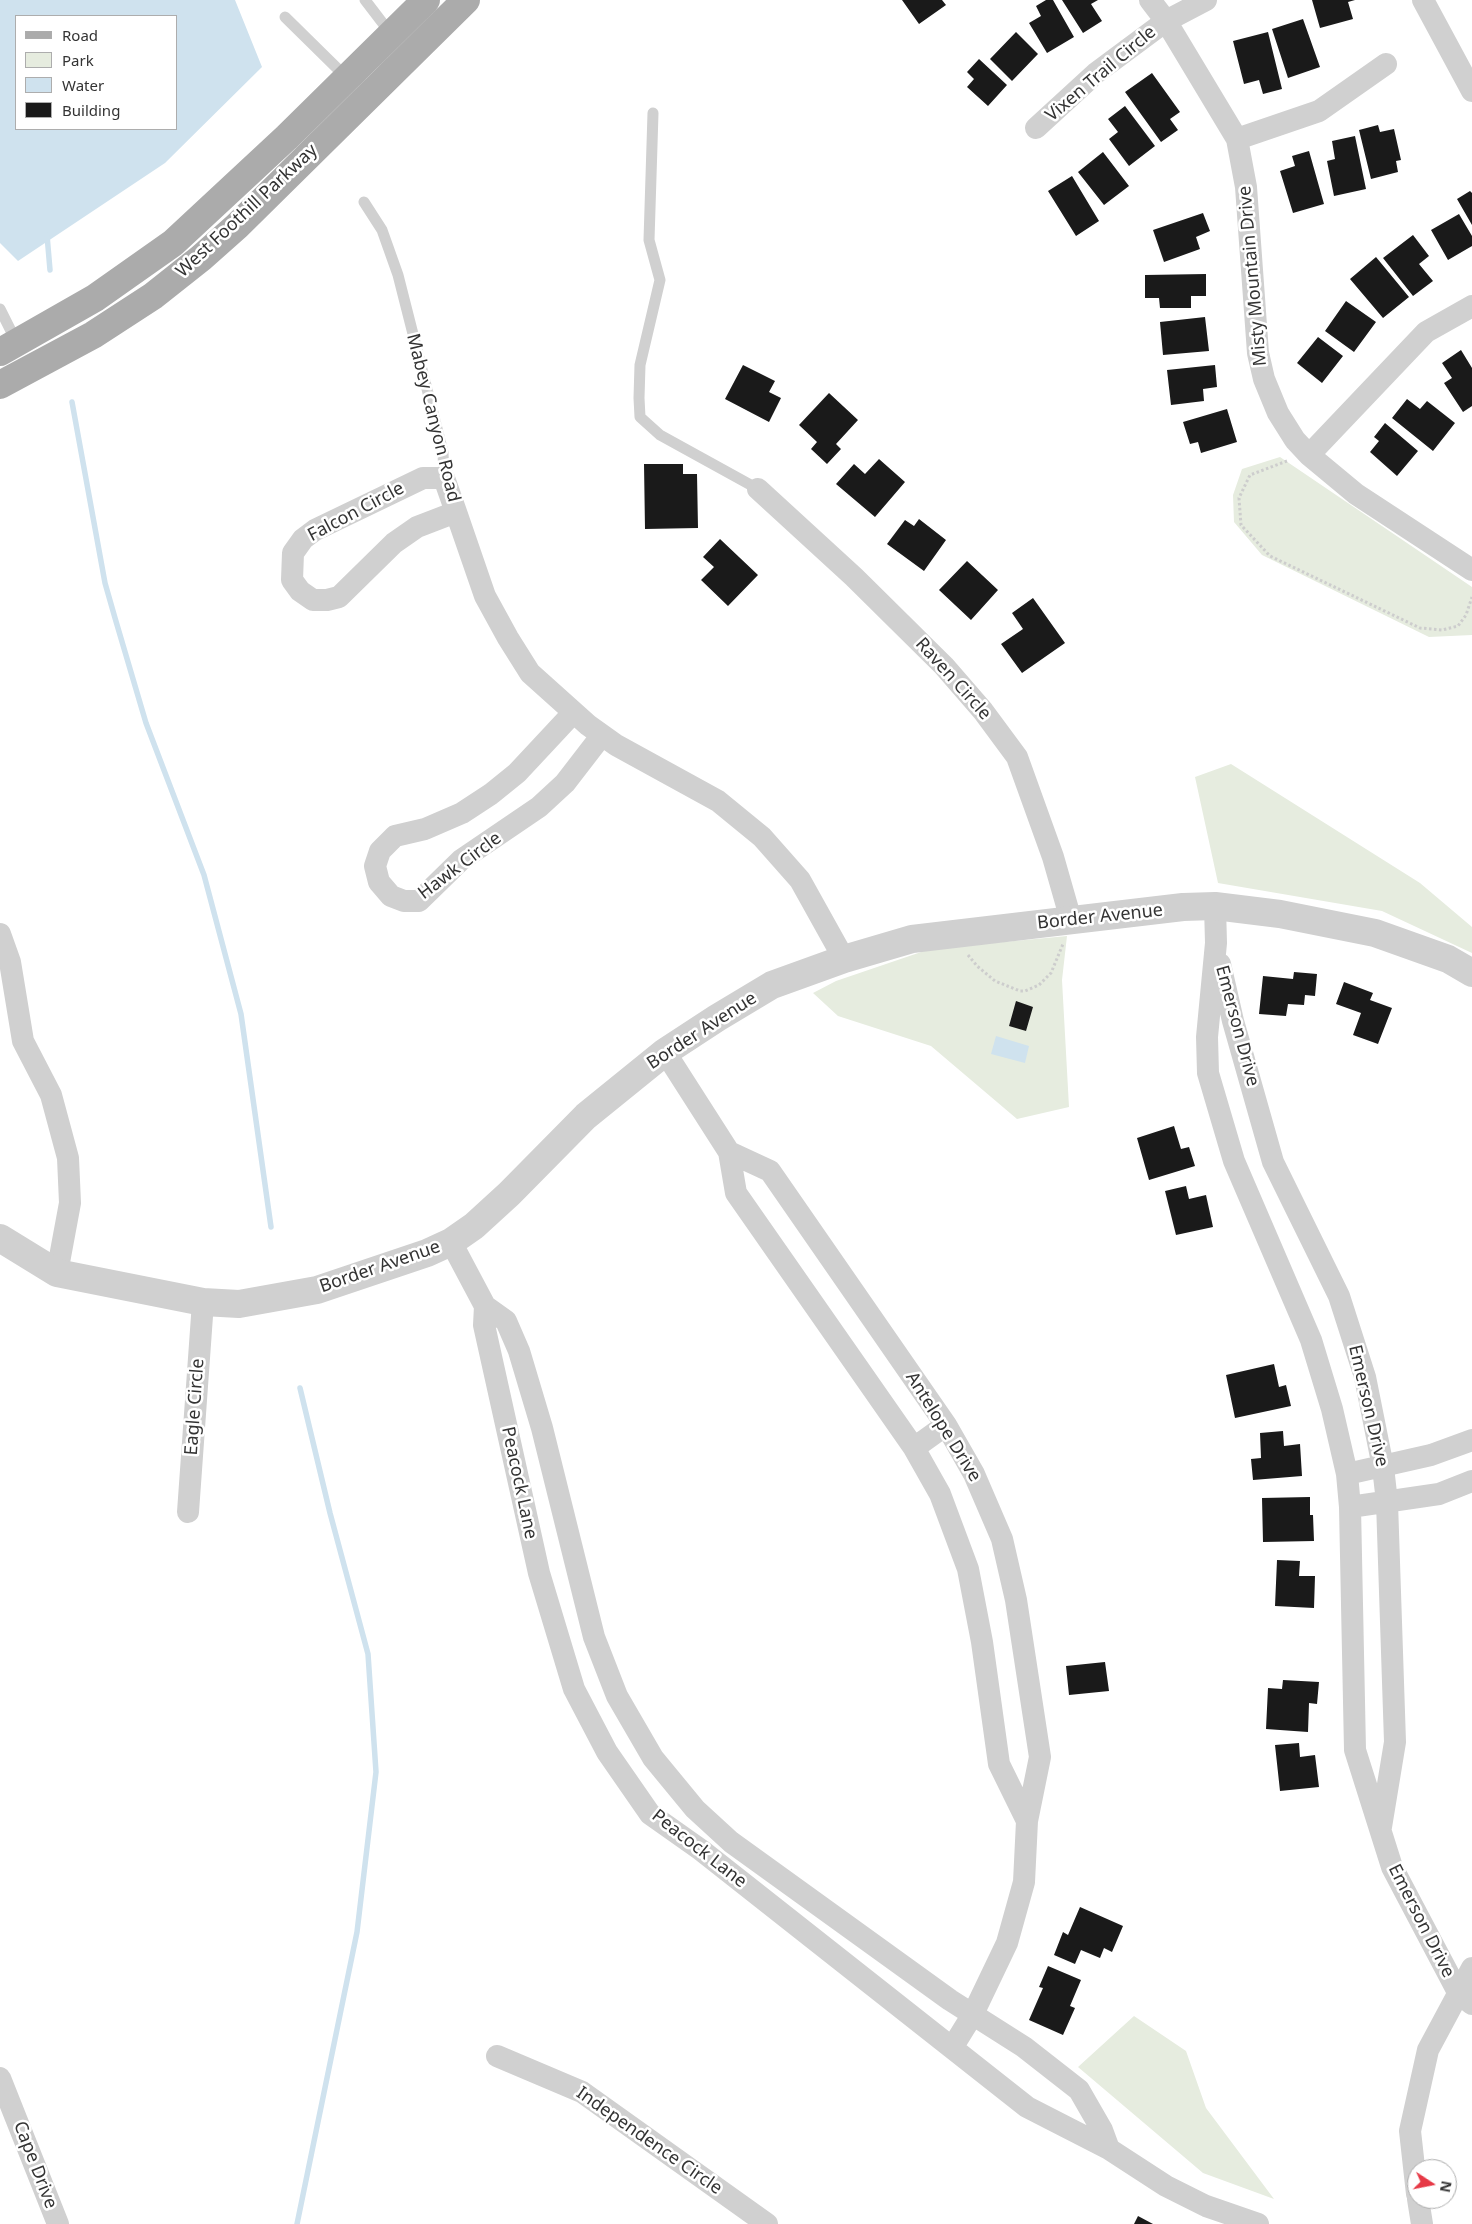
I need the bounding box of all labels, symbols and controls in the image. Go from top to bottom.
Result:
legend [15,15,178,130]
street label: Vixen Trail Circle [1041,22,1161,126]
text: Road [62,25,98,45]
text: Park [62,50,94,70]
text: Water [62,75,104,95]
text: Building [62,100,120,120]
street label: West Foothill Parkway [172,140,322,282]
street label: Misty Mountain Drive [1234,185,1272,367]
street label: Mabey Canyon Road [402,332,464,504]
street label: Falcon Circle [304,478,408,546]
street label: Raven Circle [911,634,995,724]
street label: Hawk Circle [414,828,506,904]
street label: Border Avenue [1036,900,1164,934]
street label: Emerson Drive [1210,963,1264,1089]
street label: Border Avenue [643,988,761,1074]
street label: Border Avenue [317,1236,443,1298]
street label: Emerson Drive [1344,1343,1392,1469]
street label: Eagle Circle [181,1358,209,1456]
street label: Antelope Drive [901,1368,985,1486]
street label: Peacock Lane [497,1425,541,1541]
street label: Peacock Lane [647,1805,751,1893]
street label: Emerson Drive [1383,1861,1459,1981]
street label: Independence Circle [572,2082,726,2200]
street label: Cape Drive [8,2118,62,2212]
north arrow [1407,2159,1457,2209]
text: N [1436,2179,1457,2194]

